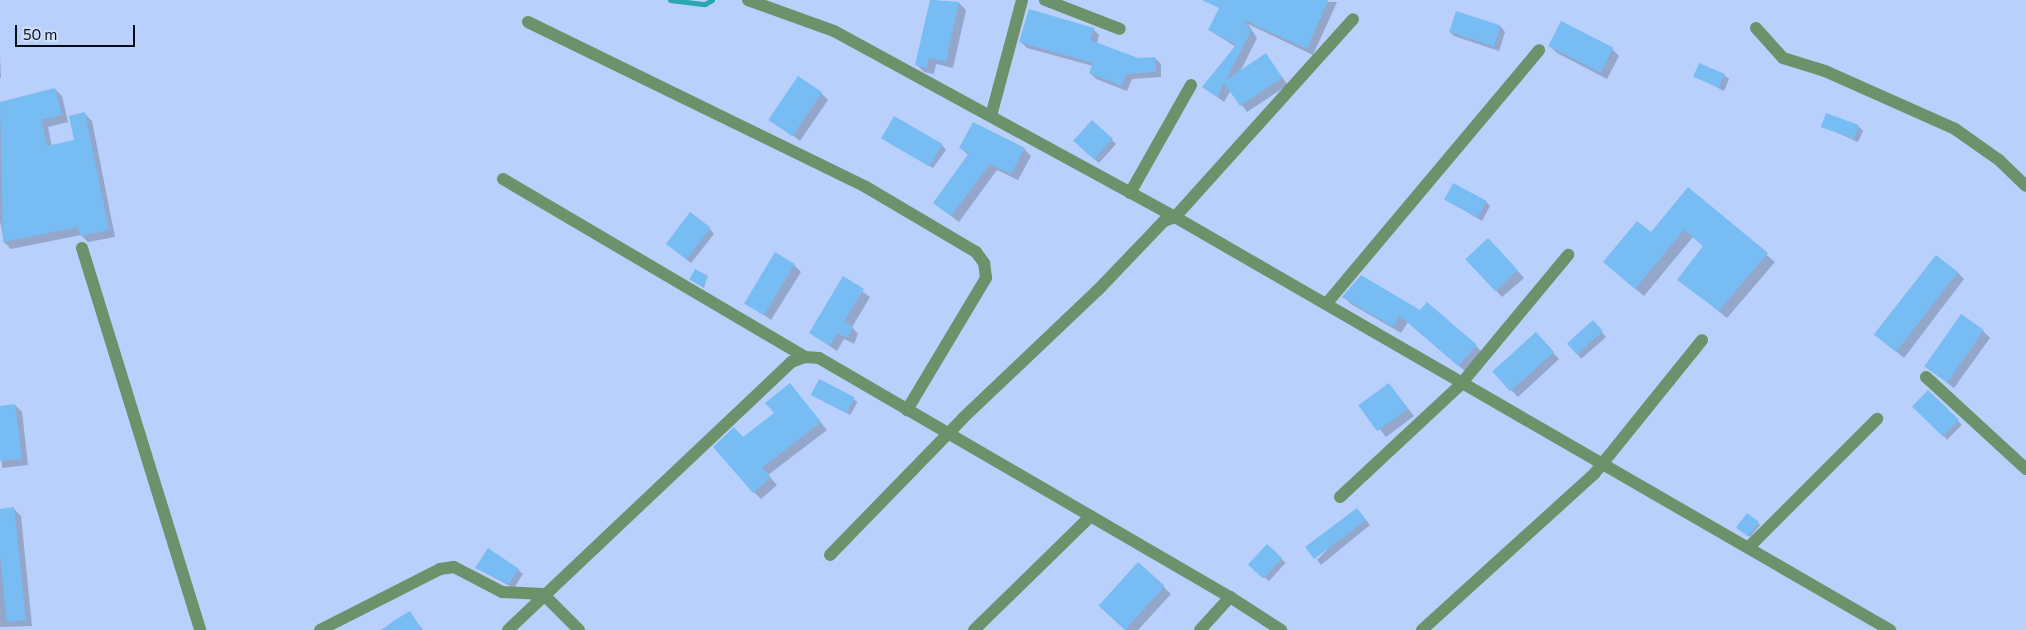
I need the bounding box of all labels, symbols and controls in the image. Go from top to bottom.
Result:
scale bar [18,15,138,47]
text: 50 m [23,25,57,43]

